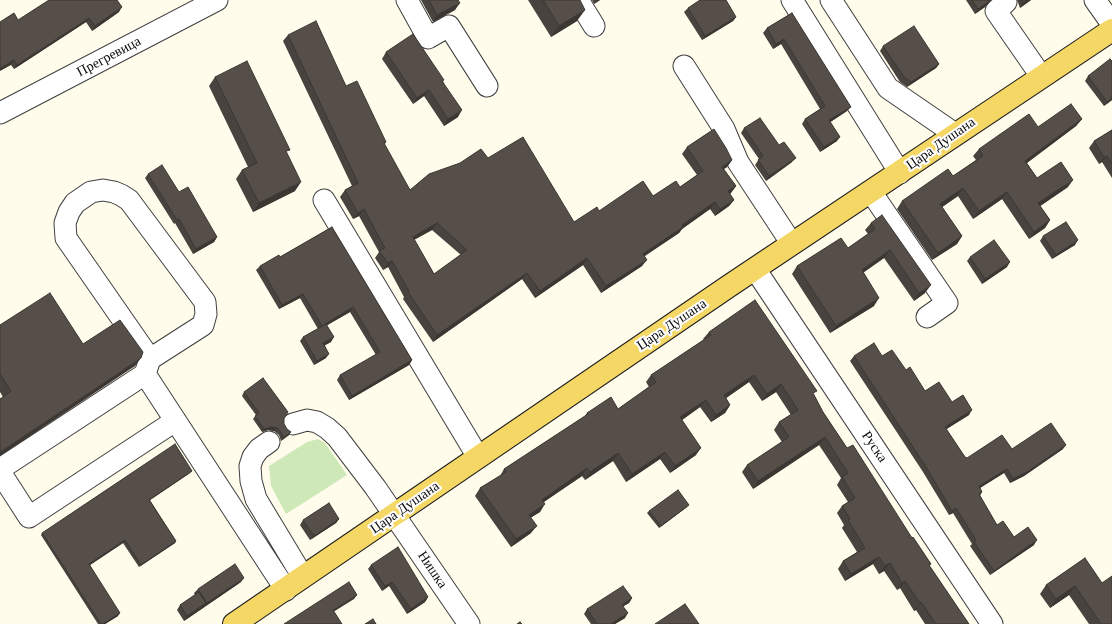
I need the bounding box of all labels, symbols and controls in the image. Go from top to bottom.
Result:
street label: Прегревица [74,33,144,81]
street label: Цара Душана [903,114,979,174]
street label: Цара Душана [634,296,710,354]
street label: Руска [858,428,890,466]
street label: Цара Душана [367,478,443,538]
street label: Нишка [414,548,450,592]

